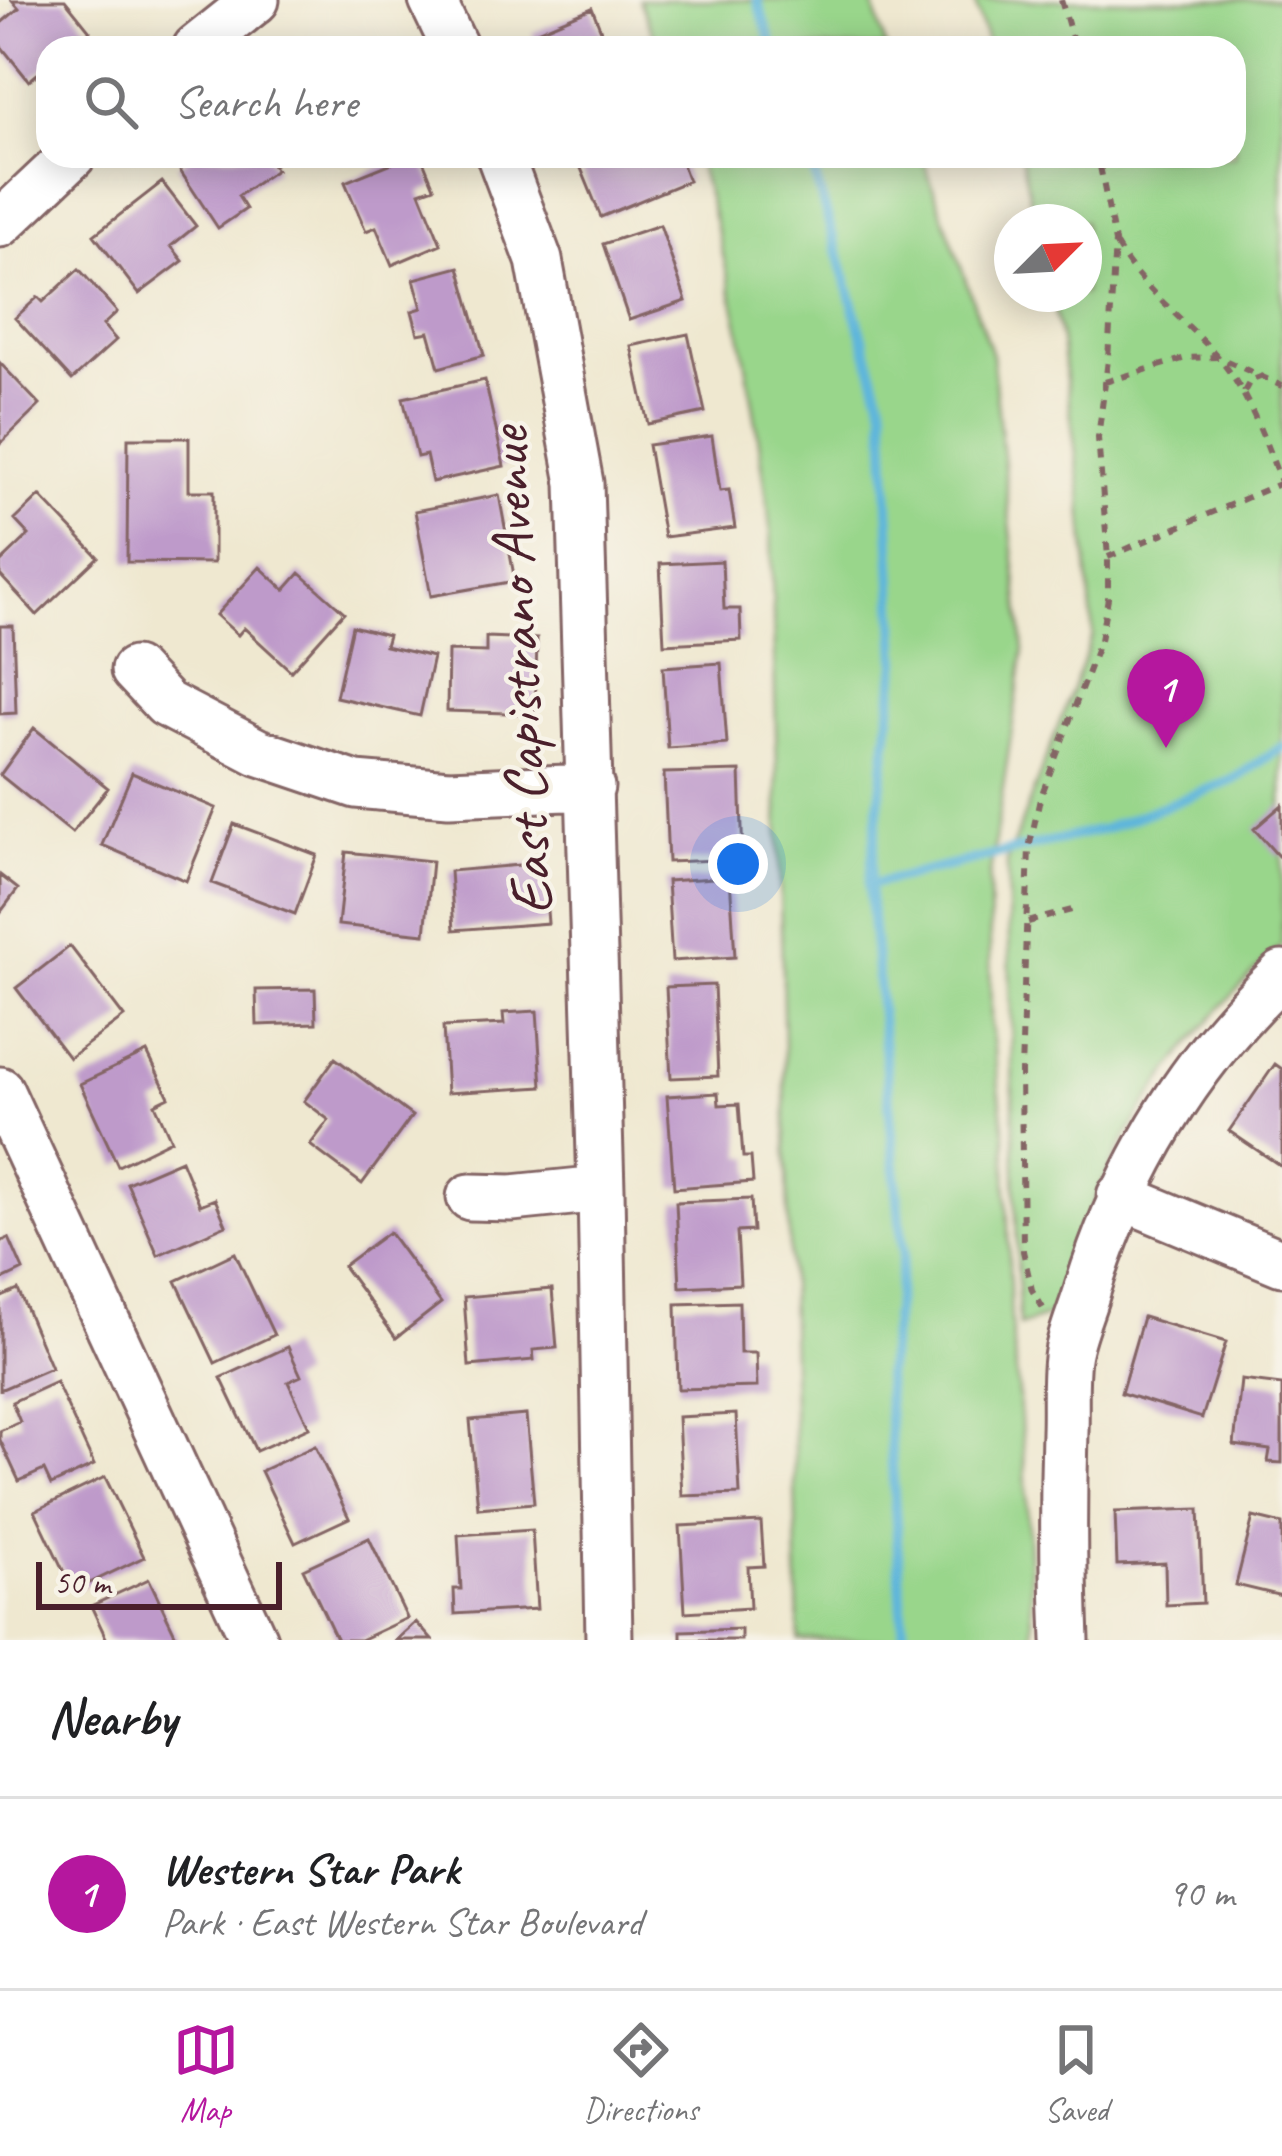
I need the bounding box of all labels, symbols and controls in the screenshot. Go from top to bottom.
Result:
search box [36,36,1246,168]
icon: search [78,69,144,135]
text: Search here [174,74,357,131]
north arrow [994,204,1102,312]
street label: East Capistrano Avenue [468,422,570,917]
pin: 1 [1127,649,1205,748]
your location [708,834,768,894]
scale bar [36,1556,282,1609]
text: 50 m [54,1562,110,1604]
text: Nearby [48,1686,176,1750]
text: Western Star Park [162,1841,459,1898]
text: 1 [78,1869,96,1918]
text: 90 m [1168,1869,1234,1918]
text: Park · East Western Star Boulevard [162,1898,643,1947]
tab: Map [173,2017,239,2131]
tab: Directions [584,2017,698,2131]
tab: Saved [1043,2017,1109,2131]

